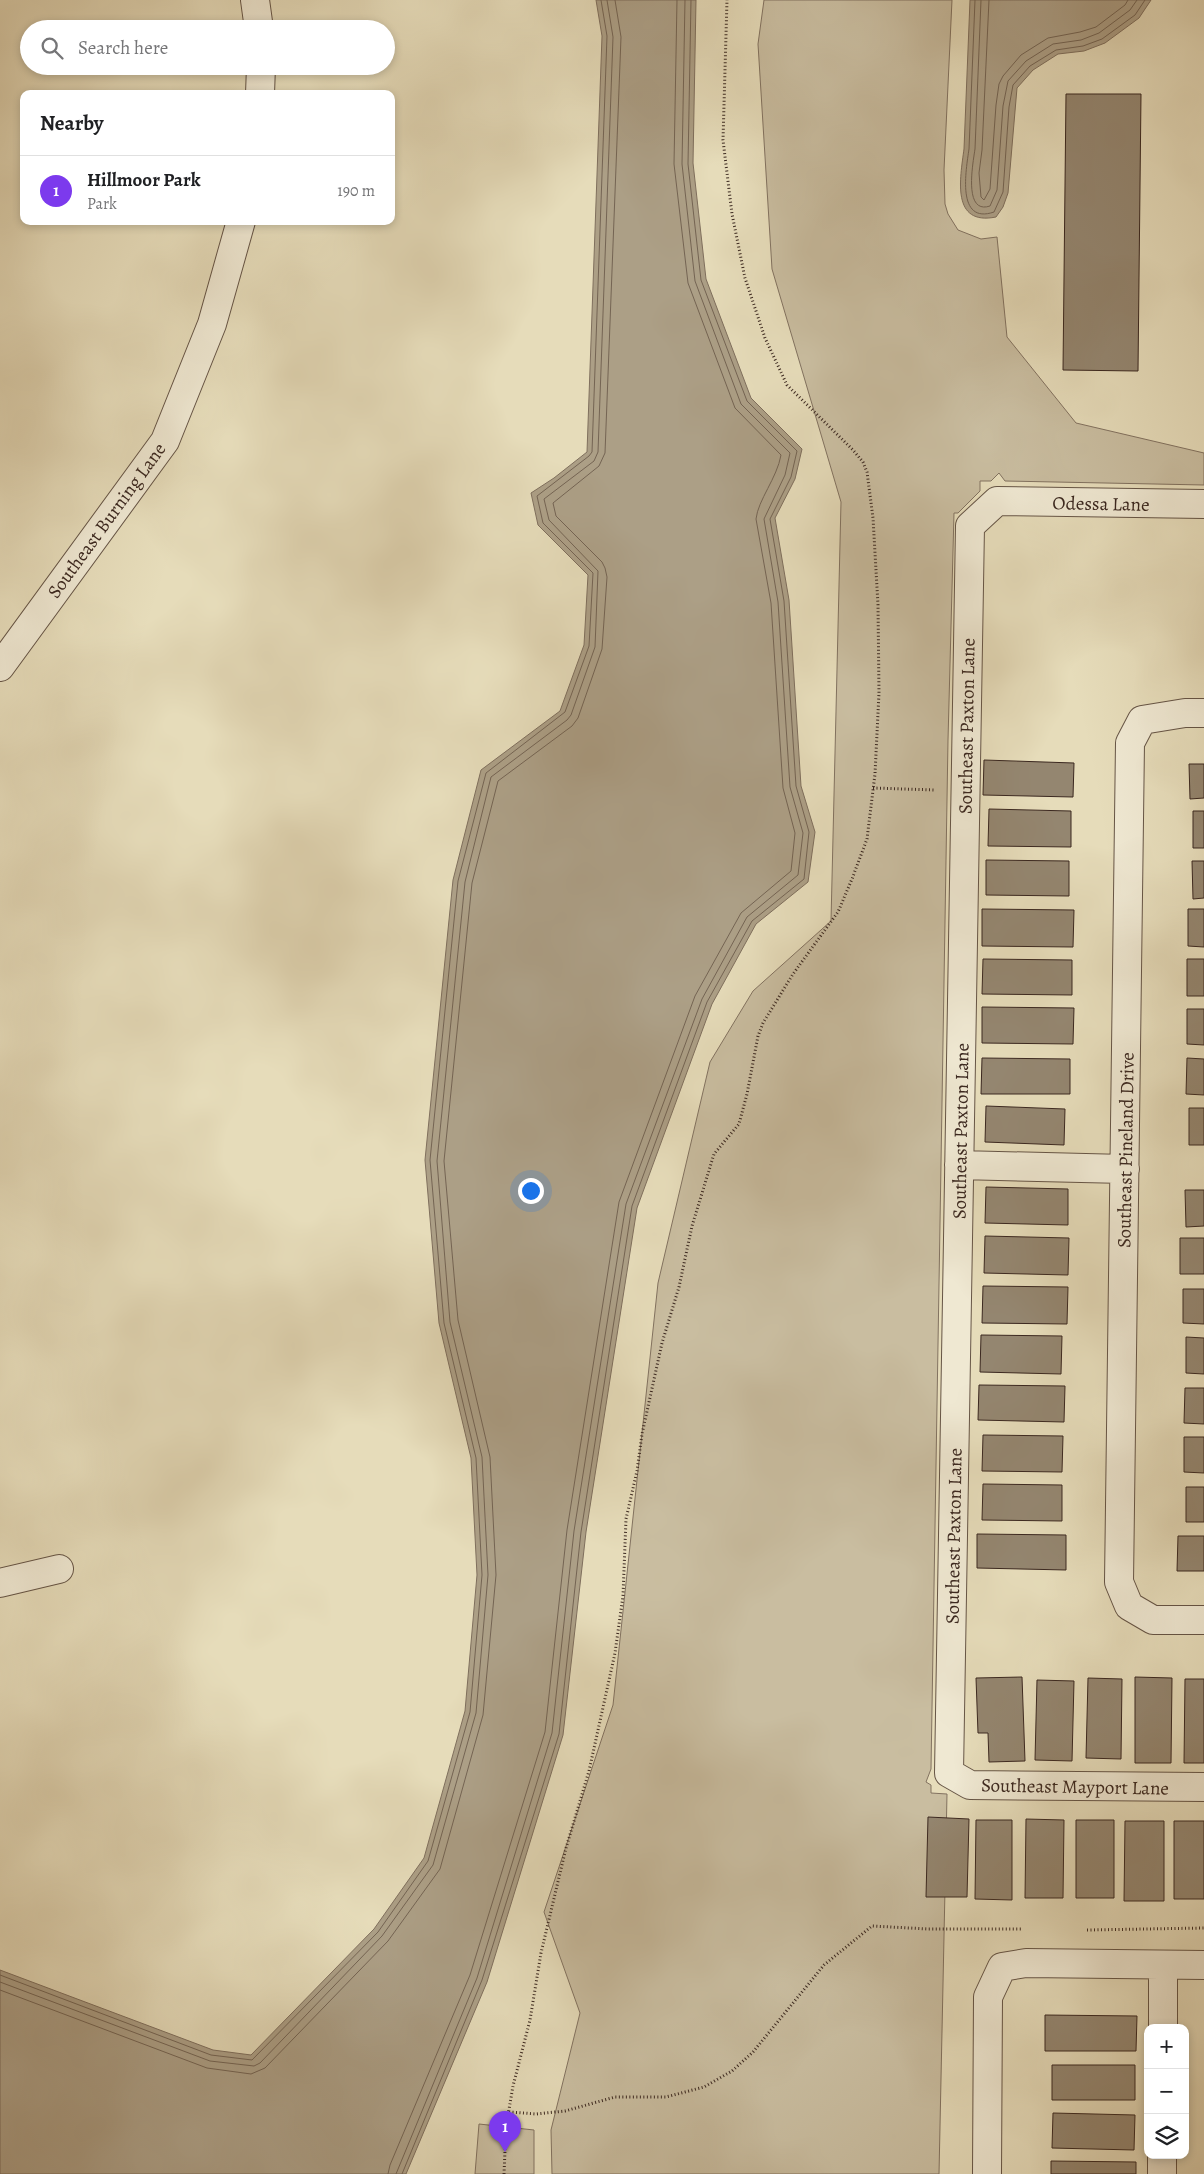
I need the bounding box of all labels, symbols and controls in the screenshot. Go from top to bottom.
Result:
search box [20,20,395,75]
icon: search [38,34,66,62]
text: Search here [78,35,168,61]
text: Nearby [40,109,103,137]
text: Hillmoor Park [87,167,200,193]
text: 1 [53,180,59,202]
text: 190 m [337,180,375,202]
text: Park [87,193,117,215]
street label: Southeast Burning Lane [41,437,172,604]
street label: Odessa Lane [1052,490,1150,518]
street label: Southeast Paxton Lane [952,638,982,814]
street label: Southeast Paxton Lane [946,1043,976,1219]
street label: Southeast Pineland Drive [1111,1052,1141,1248]
your location [518,1178,544,1204]
street label: Southeast Paxton Lane [939,1448,969,1624]
street label: Southeast Mayport Lane [981,1772,1169,1802]
map controls [1144,2024,1189,2159]
button: + [1144,2024,1189,2069]
button: − [1144,2069,1189,2114]
pin: 1 [489,2111,521,2152]
button: layers [1144,2114,1189,2159]

